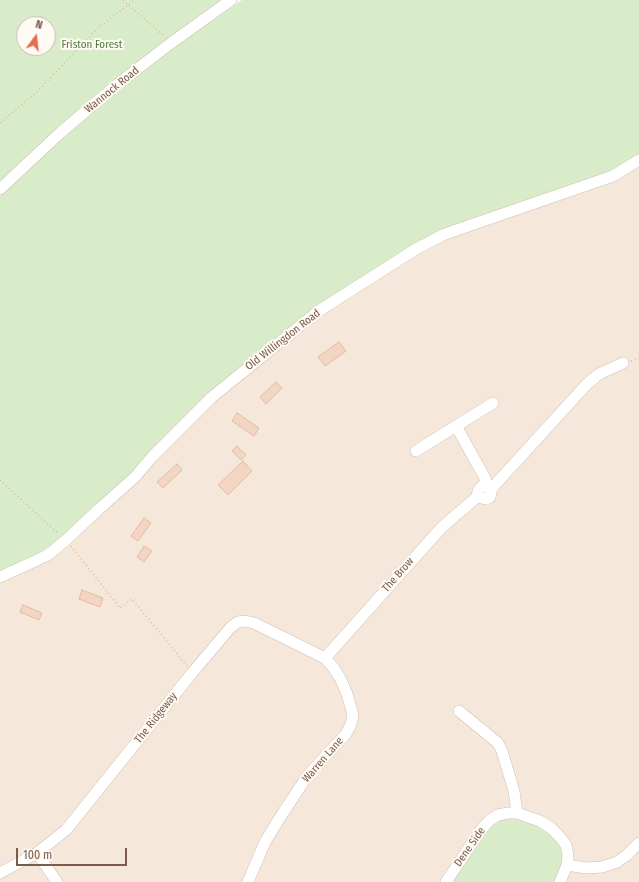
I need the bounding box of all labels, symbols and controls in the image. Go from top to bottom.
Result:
north arrow [16,16,56,56]
text: N [34,18,44,32]
park label: Friston Forest [62,38,122,52]
street label: Wannock Road [82,64,142,116]
street label: Old Willingdon Road [243,307,323,373]
street label: The Brow [379,555,417,595]
street label: The Ridgeway [132,690,180,746]
street label: Warren Lane [300,735,346,785]
street label: Dene Side [452,825,488,869]
scale bar [18,840,129,866]
text: 100 m [23,848,52,862]

